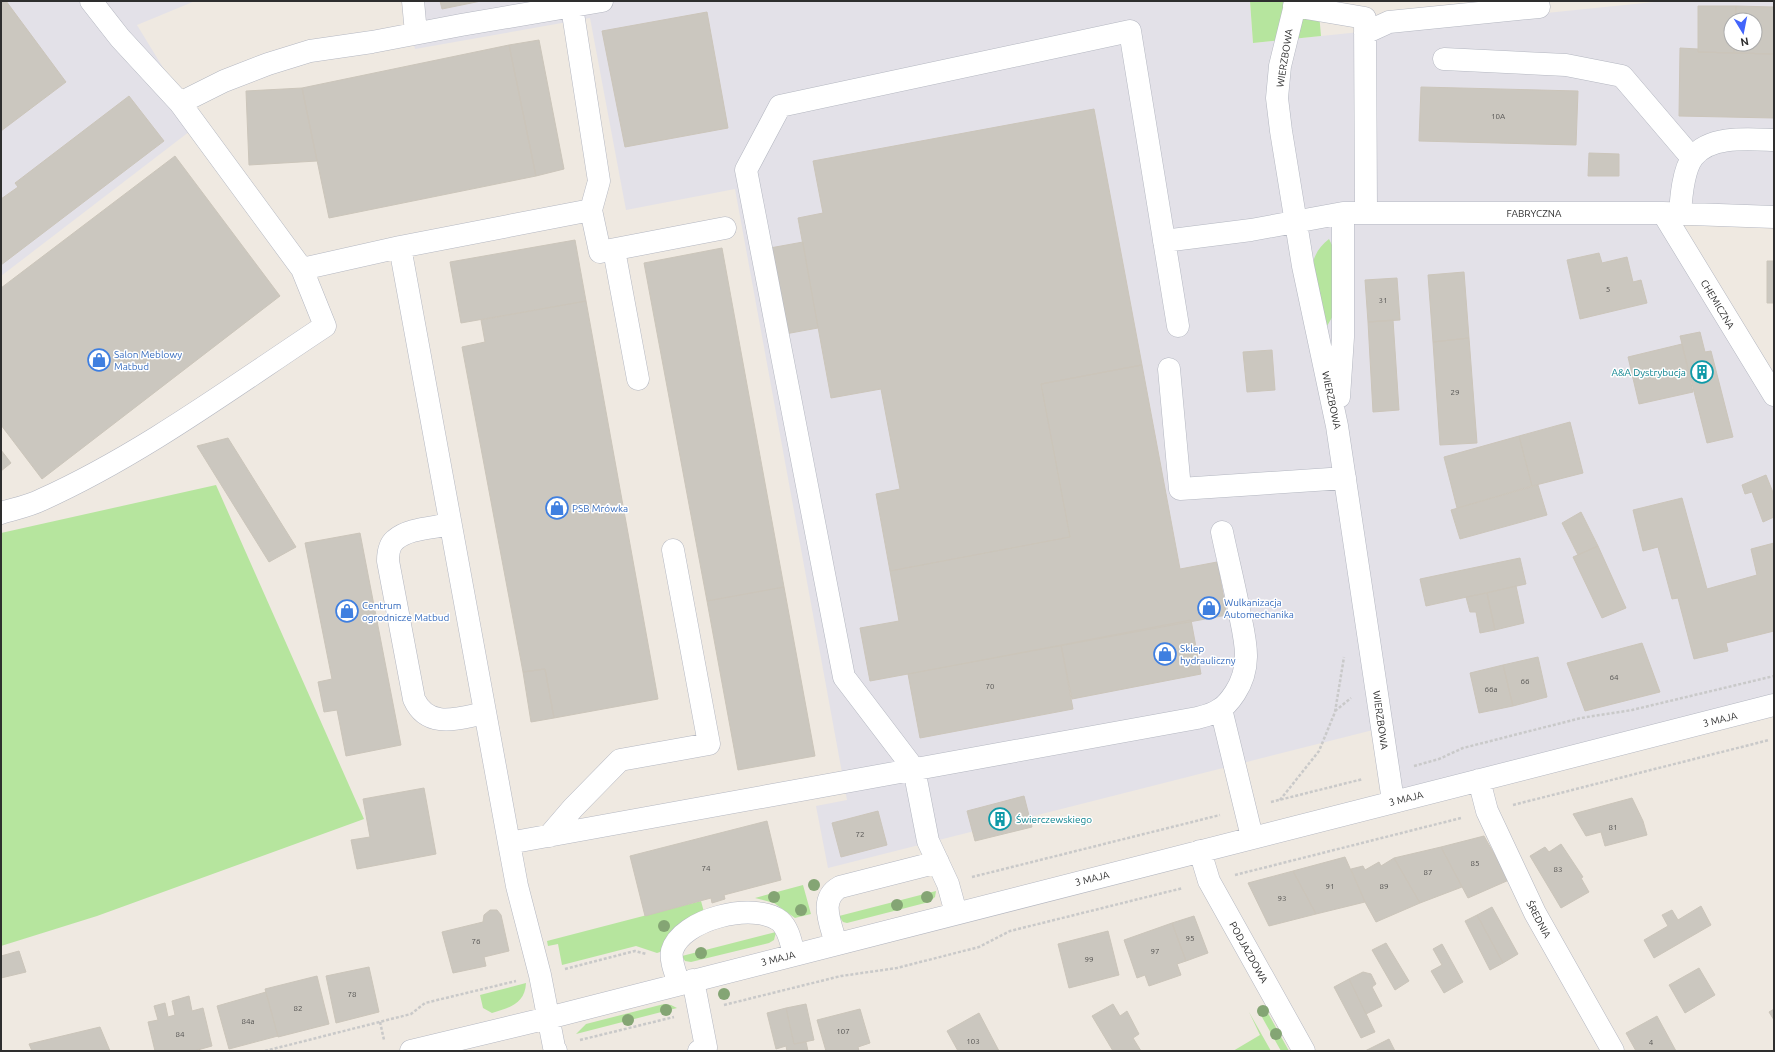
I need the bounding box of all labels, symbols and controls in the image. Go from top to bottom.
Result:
north arrow [1723,12,1763,52]
street label: WIERZBOWA [1274,28,1295,88]
text: N [1740,35,1750,48]
house number: 10A [1491,112,1506,121]
street label: FABRYCZNA [1507,208,1562,219]
street label: CHEMICZNA [1699,278,1737,331]
house number: 5 [1606,285,1610,294]
house number: 31 [1378,296,1388,305]
shop icon: Salon Meblowy Matbud [86,347,112,373]
place label: Salon Meblowy Matbud [114,349,182,372]
building icon: A&A Dystrybucja [1689,359,1715,385]
place label: A&A Dystrybucja [1611,367,1686,378]
street label: WIERZBOWA [1320,370,1343,431]
house number: 29 [1450,388,1460,397]
shop icon: PSB Mrówka [544,495,570,521]
place label: PSB Mrówka [572,503,628,514]
shop icon: Wulkanizacja Automechanika [1196,595,1222,621]
place label: Wulkanizacja Automechanika [1224,597,1294,620]
shop icon: Centrum ogrodnicze Matbud [334,598,360,624]
place label: Centrum ogrodnicze Matbud [362,600,450,623]
shop icon: Sklep hydrauliczny [1152,641,1178,667]
place label: Sklep hydrauliczny [1180,643,1236,666]
house number: 64 [1609,673,1619,682]
house number: 66 [1520,677,1530,686]
house number: 70 [985,682,995,691]
house number: 66a [1484,685,1498,694]
street label: WIERZBOWA [1371,690,1390,751]
street label: 3 MAJA [1702,710,1739,729]
street label: 3 MAJA [1388,789,1425,808]
building icon: Świerczewskiego [987,806,1013,832]
place label: Świerczewskiego [1016,813,1092,825]
house number: 81 [1608,823,1618,832]
house number: 72 [855,830,865,839]
house number: 85 [1470,859,1480,868]
house number: 74 [701,864,711,873]
house number: 83 [1553,865,1563,874]
house number: 87 [1423,868,1433,877]
street label: 3 MAJA [1074,869,1111,888]
house number: 91 [1325,882,1335,891]
house number: 89 [1379,882,1389,891]
house number: 93 [1277,894,1287,903]
street label: ŚREDNIA [1524,898,1554,940]
street label: PODJAZDOWA [1227,920,1270,985]
house number: 95 [1185,934,1195,943]
house number: 76 [471,937,481,946]
house number: 97 [1150,947,1160,956]
street label: 3 MAJA [760,949,797,968]
house number: 99 [1084,955,1094,964]
house number: 78 [347,990,357,999]
house number: 82 [293,1004,303,1013]
house number: 84a [241,1017,255,1026]
house number: 107 [836,1027,850,1036]
house number: 84 [175,1030,185,1039]
house number: 103 [966,1037,980,1046]
house number: 4 [1649,1038,1654,1047]

